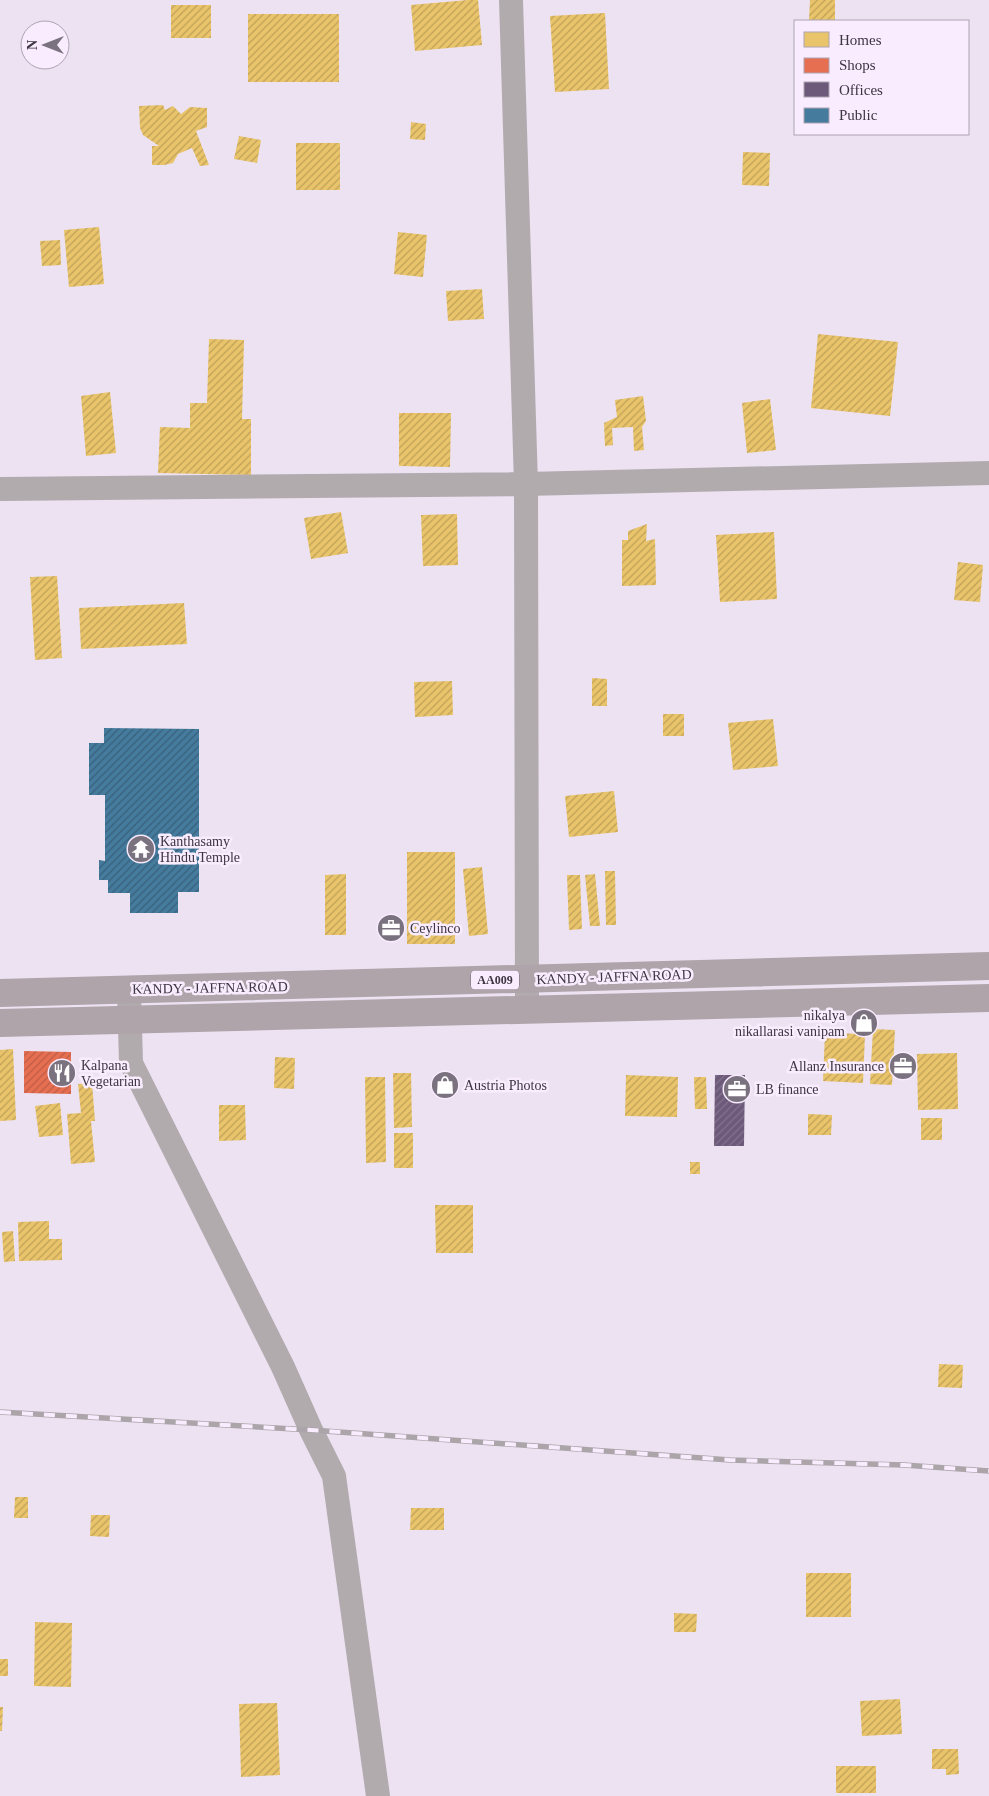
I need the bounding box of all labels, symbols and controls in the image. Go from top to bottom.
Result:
north arrow [20,20,70,70]
legend [794,20,969,135]
text: Homes [839,32,882,48]
text: N [25,40,40,50]
text: Shops [839,57,876,73]
text: Offices [839,82,883,98]
text: Public [839,107,878,123]
temple icon: Kanthasamy Hindu Temple [126,834,156,864]
place label: Kanthasamy Hindu Temple [160,834,240,865]
office icon: Ceylinco [376,913,406,943]
place label: Ceylinco [410,921,461,936]
street label: KANDY - JAFFNA ROAD [536,967,692,987]
road number: AA009 [471,970,519,990]
street label: KANDY - JAFFNA ROAD [132,979,288,997]
place label: nikalya nikallarasi vanipam [735,1008,846,1039]
shop icon: nikalya nikallarasi vanipam [849,1008,879,1038]
office icon: Allanz Insurance [888,1051,918,1081]
restaurant icon: Kalpana Vegetarian [47,1058,77,1088]
place label: Kalpana Vegetarian [81,1058,141,1089]
place label: Allanz Insurance [789,1059,884,1074]
shop icon: Austria Photos [430,1070,460,1100]
office icon: LB finance [722,1074,752,1104]
place label: Austria Photos [464,1078,547,1093]
place label: LB finance [756,1082,819,1097]

